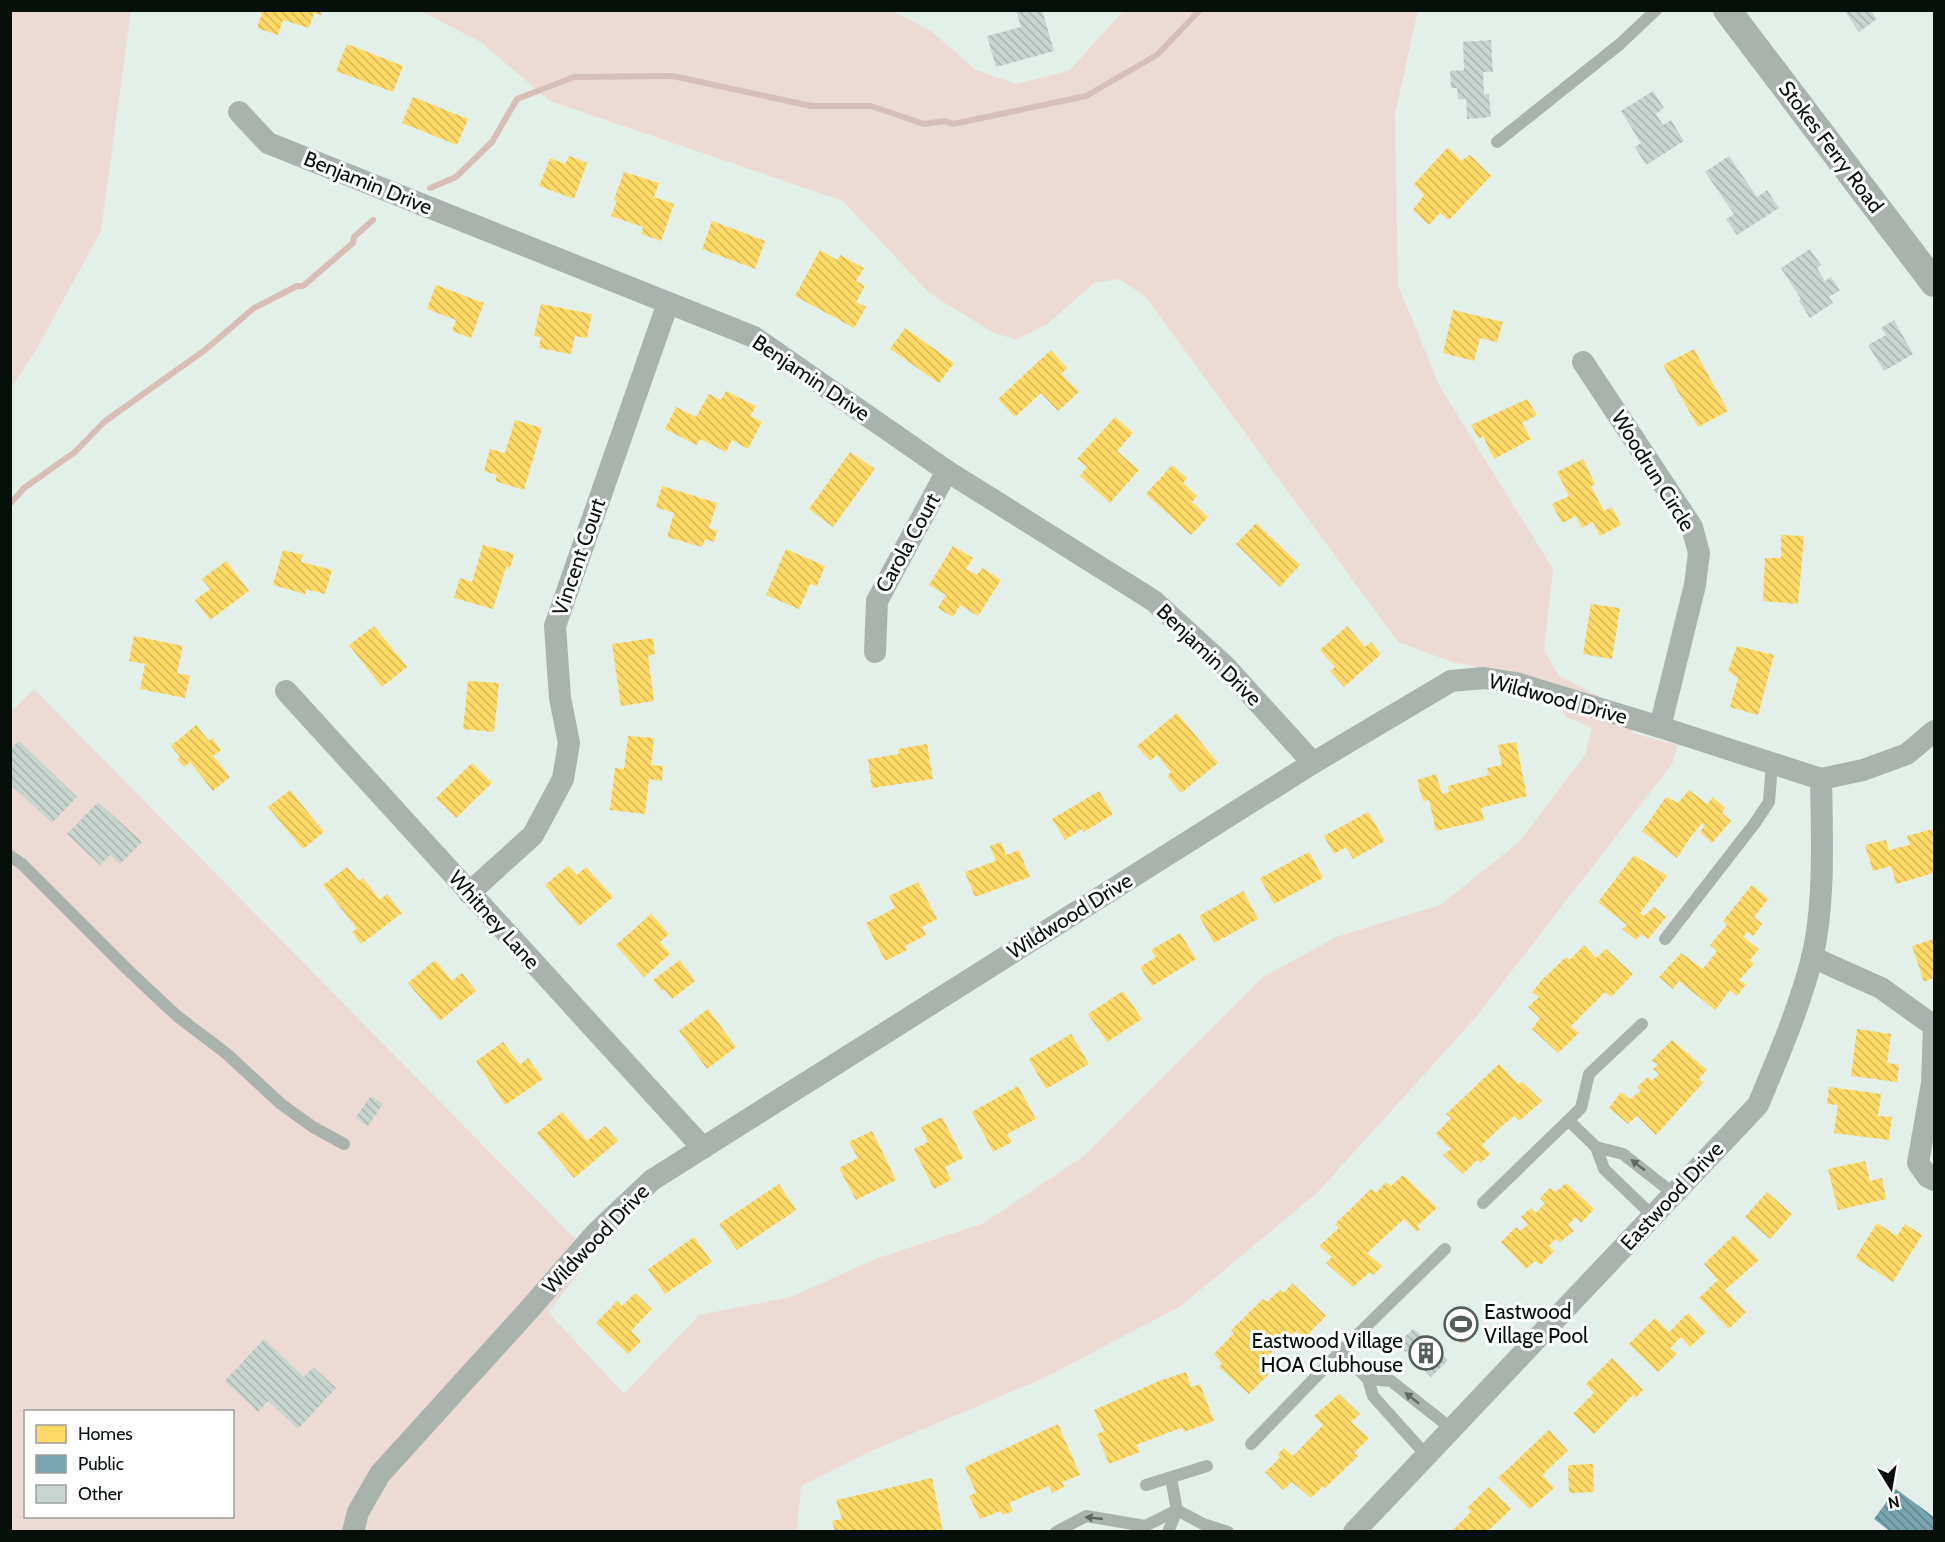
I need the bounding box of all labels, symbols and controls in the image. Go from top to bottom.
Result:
street label: Stokes Ferry Road [1774,76,1889,218]
street label: Benjamin Drive [300,145,436,221]
street label: Benjamin Drive [747,329,875,427]
street label: Woodrun Circle [1606,406,1701,536]
street label: Carola Court [870,489,945,597]
street label: Vincent Court [547,495,610,619]
street label: Benjamin Drive [1151,598,1267,712]
street label: Wildwood Drive [1486,668,1630,729]
street label: Whitney Lane [444,865,545,974]
street label: Wildwood Drive [1003,867,1137,964]
street label: Eastwood Drive [1615,1136,1728,1255]
one-way arrow [1630,1160,1645,1172]
street label: Wildwood Drive [537,1179,654,1299]
place label: Eastwood Village Pool [1484,1299,1588,1348]
sports icon: Eastwood Village Pool [1443,1306,1479,1342]
place label: Eastwood Village HOA Clubhouse [1252,1328,1403,1377]
building icon: Eastwood Village HOA Clubhouse [1408,1335,1444,1371]
one-way arrow [1405,1392,1420,1404]
legend [24,1410,234,1518]
text: Homes [78,1423,133,1445]
text: Public [78,1453,124,1475]
north arrow [1861,1458,1921,1518]
text: Other [78,1483,123,1505]
text: N [1886,1492,1901,1513]
one-way arrow [1085,1513,1104,1523]

